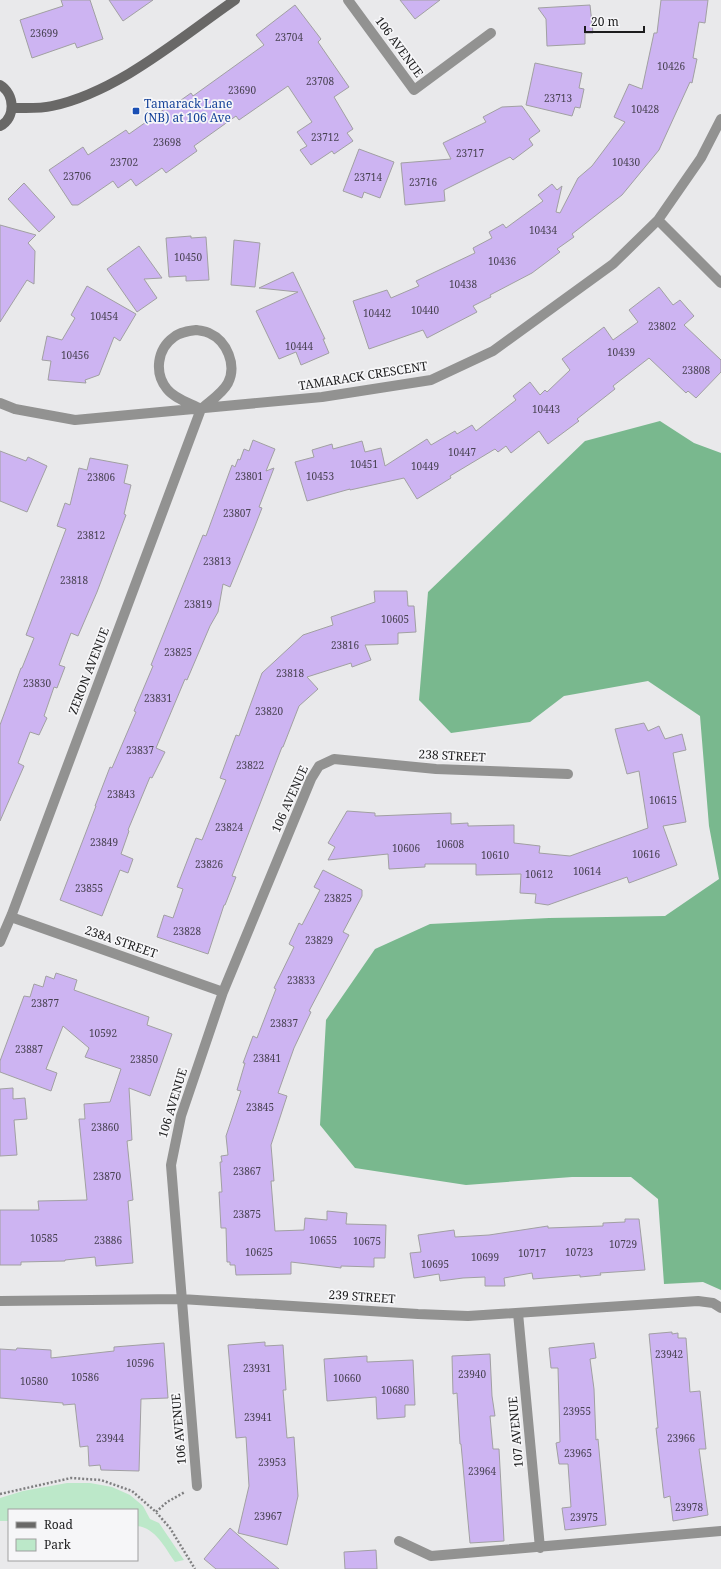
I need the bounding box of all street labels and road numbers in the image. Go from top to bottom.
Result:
street label: 106 AVENUE [371,13,427,81]
street label: TAMARACK CRESCENT [297,357,429,394]
street label: ZERON AVENUE [64,625,113,717]
street label: 238 STREET [418,745,487,766]
street label: 106 AVENUE [267,763,312,835]
street label: 238A STREET [83,921,160,962]
street label: 106 AVENUE [154,1066,191,1140]
street label: 239 STREET [328,1286,397,1307]
street label: 106 AVENUE [167,1393,190,1465]
street label: 107 AVENUE [504,1396,527,1468]

